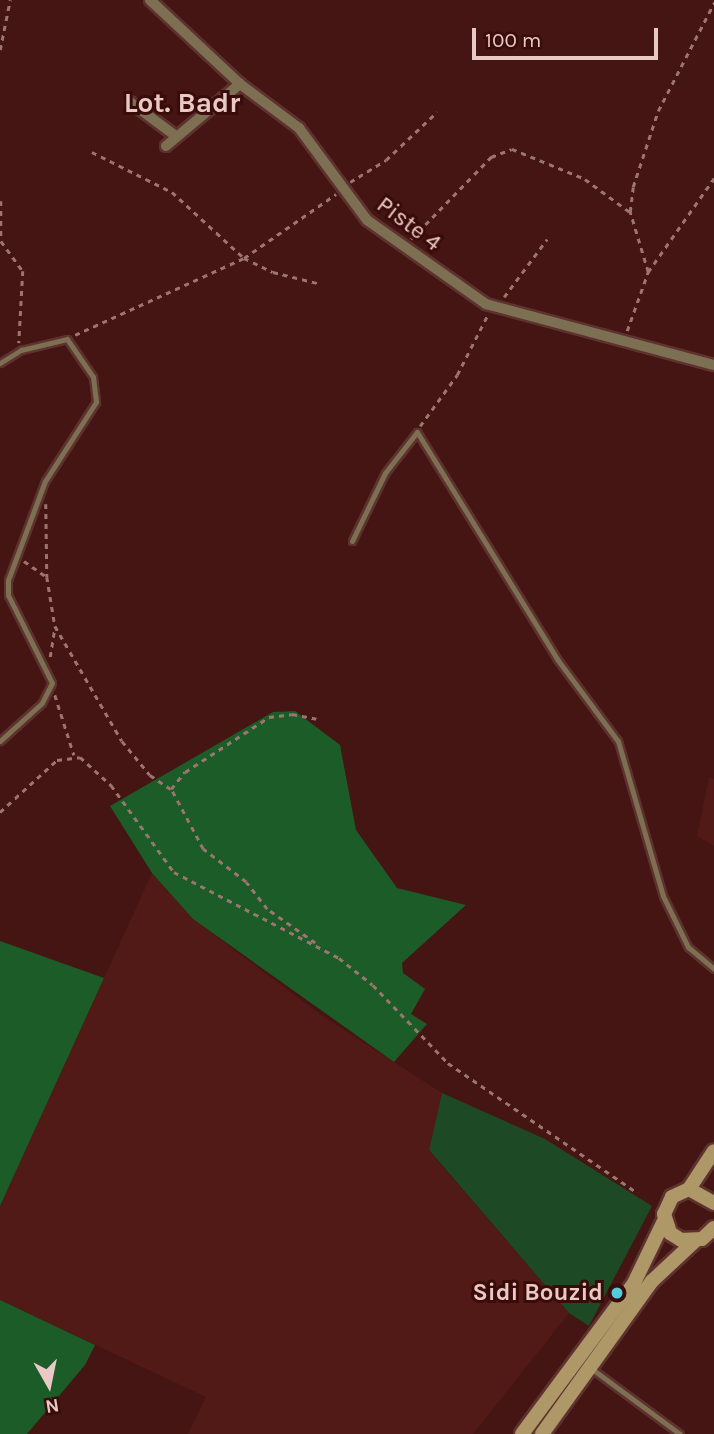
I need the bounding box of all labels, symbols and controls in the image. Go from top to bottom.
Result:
scale bar [476,14,662,58]
text: 100 m [485,28,542,52]
district label: Lot. Badr [124,86,240,120]
street label: Piste 4 [371,190,447,258]
place label: Sidi Bouzid [472,1279,603,1307]
marker: Sidi Bouzid [609,1285,625,1301]
north arrow [14,1350,84,1420]
text: N [44,1394,61,1418]

